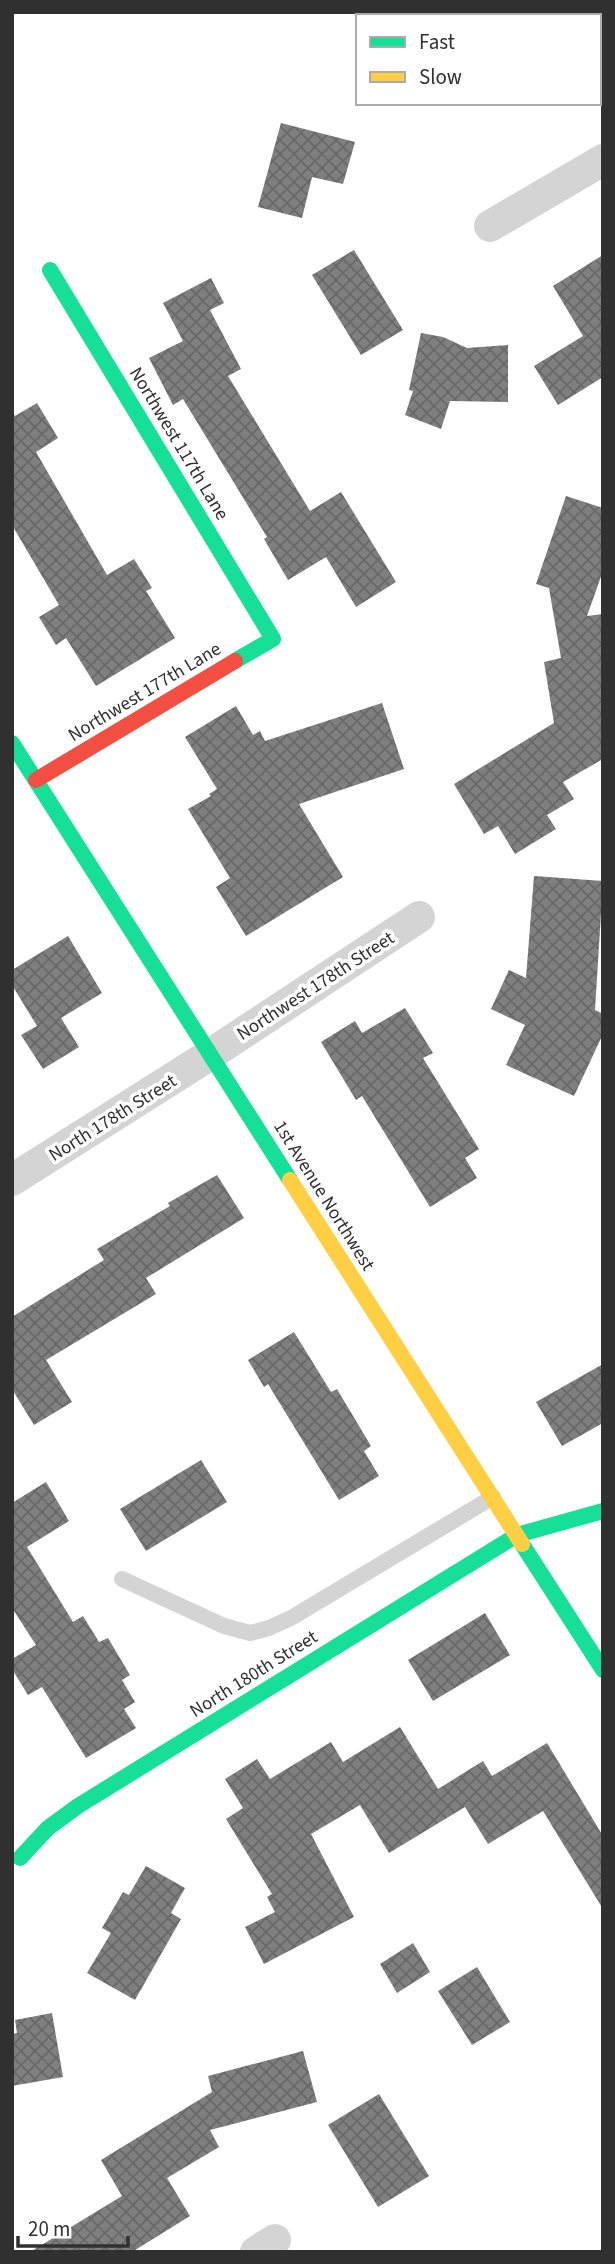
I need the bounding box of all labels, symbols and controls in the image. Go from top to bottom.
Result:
legend [356,14,601,105]
text: Fast [419,27,455,57]
text: Slow [419,62,462,92]
street label: Northwest 117th Lane [122,362,235,525]
street label: Northwest 177th Lane [63,636,226,749]
street label: Northwest 178th Street [232,925,400,1047]
street label: North 178th Street [44,1068,182,1168]
street label: 1st Avenue Northwest [267,1115,381,1277]
street label: North 180th Street [185,1624,323,1724]
scale bar [18,2204,128,2248]
text: 20 m [28,2214,70,2244]

